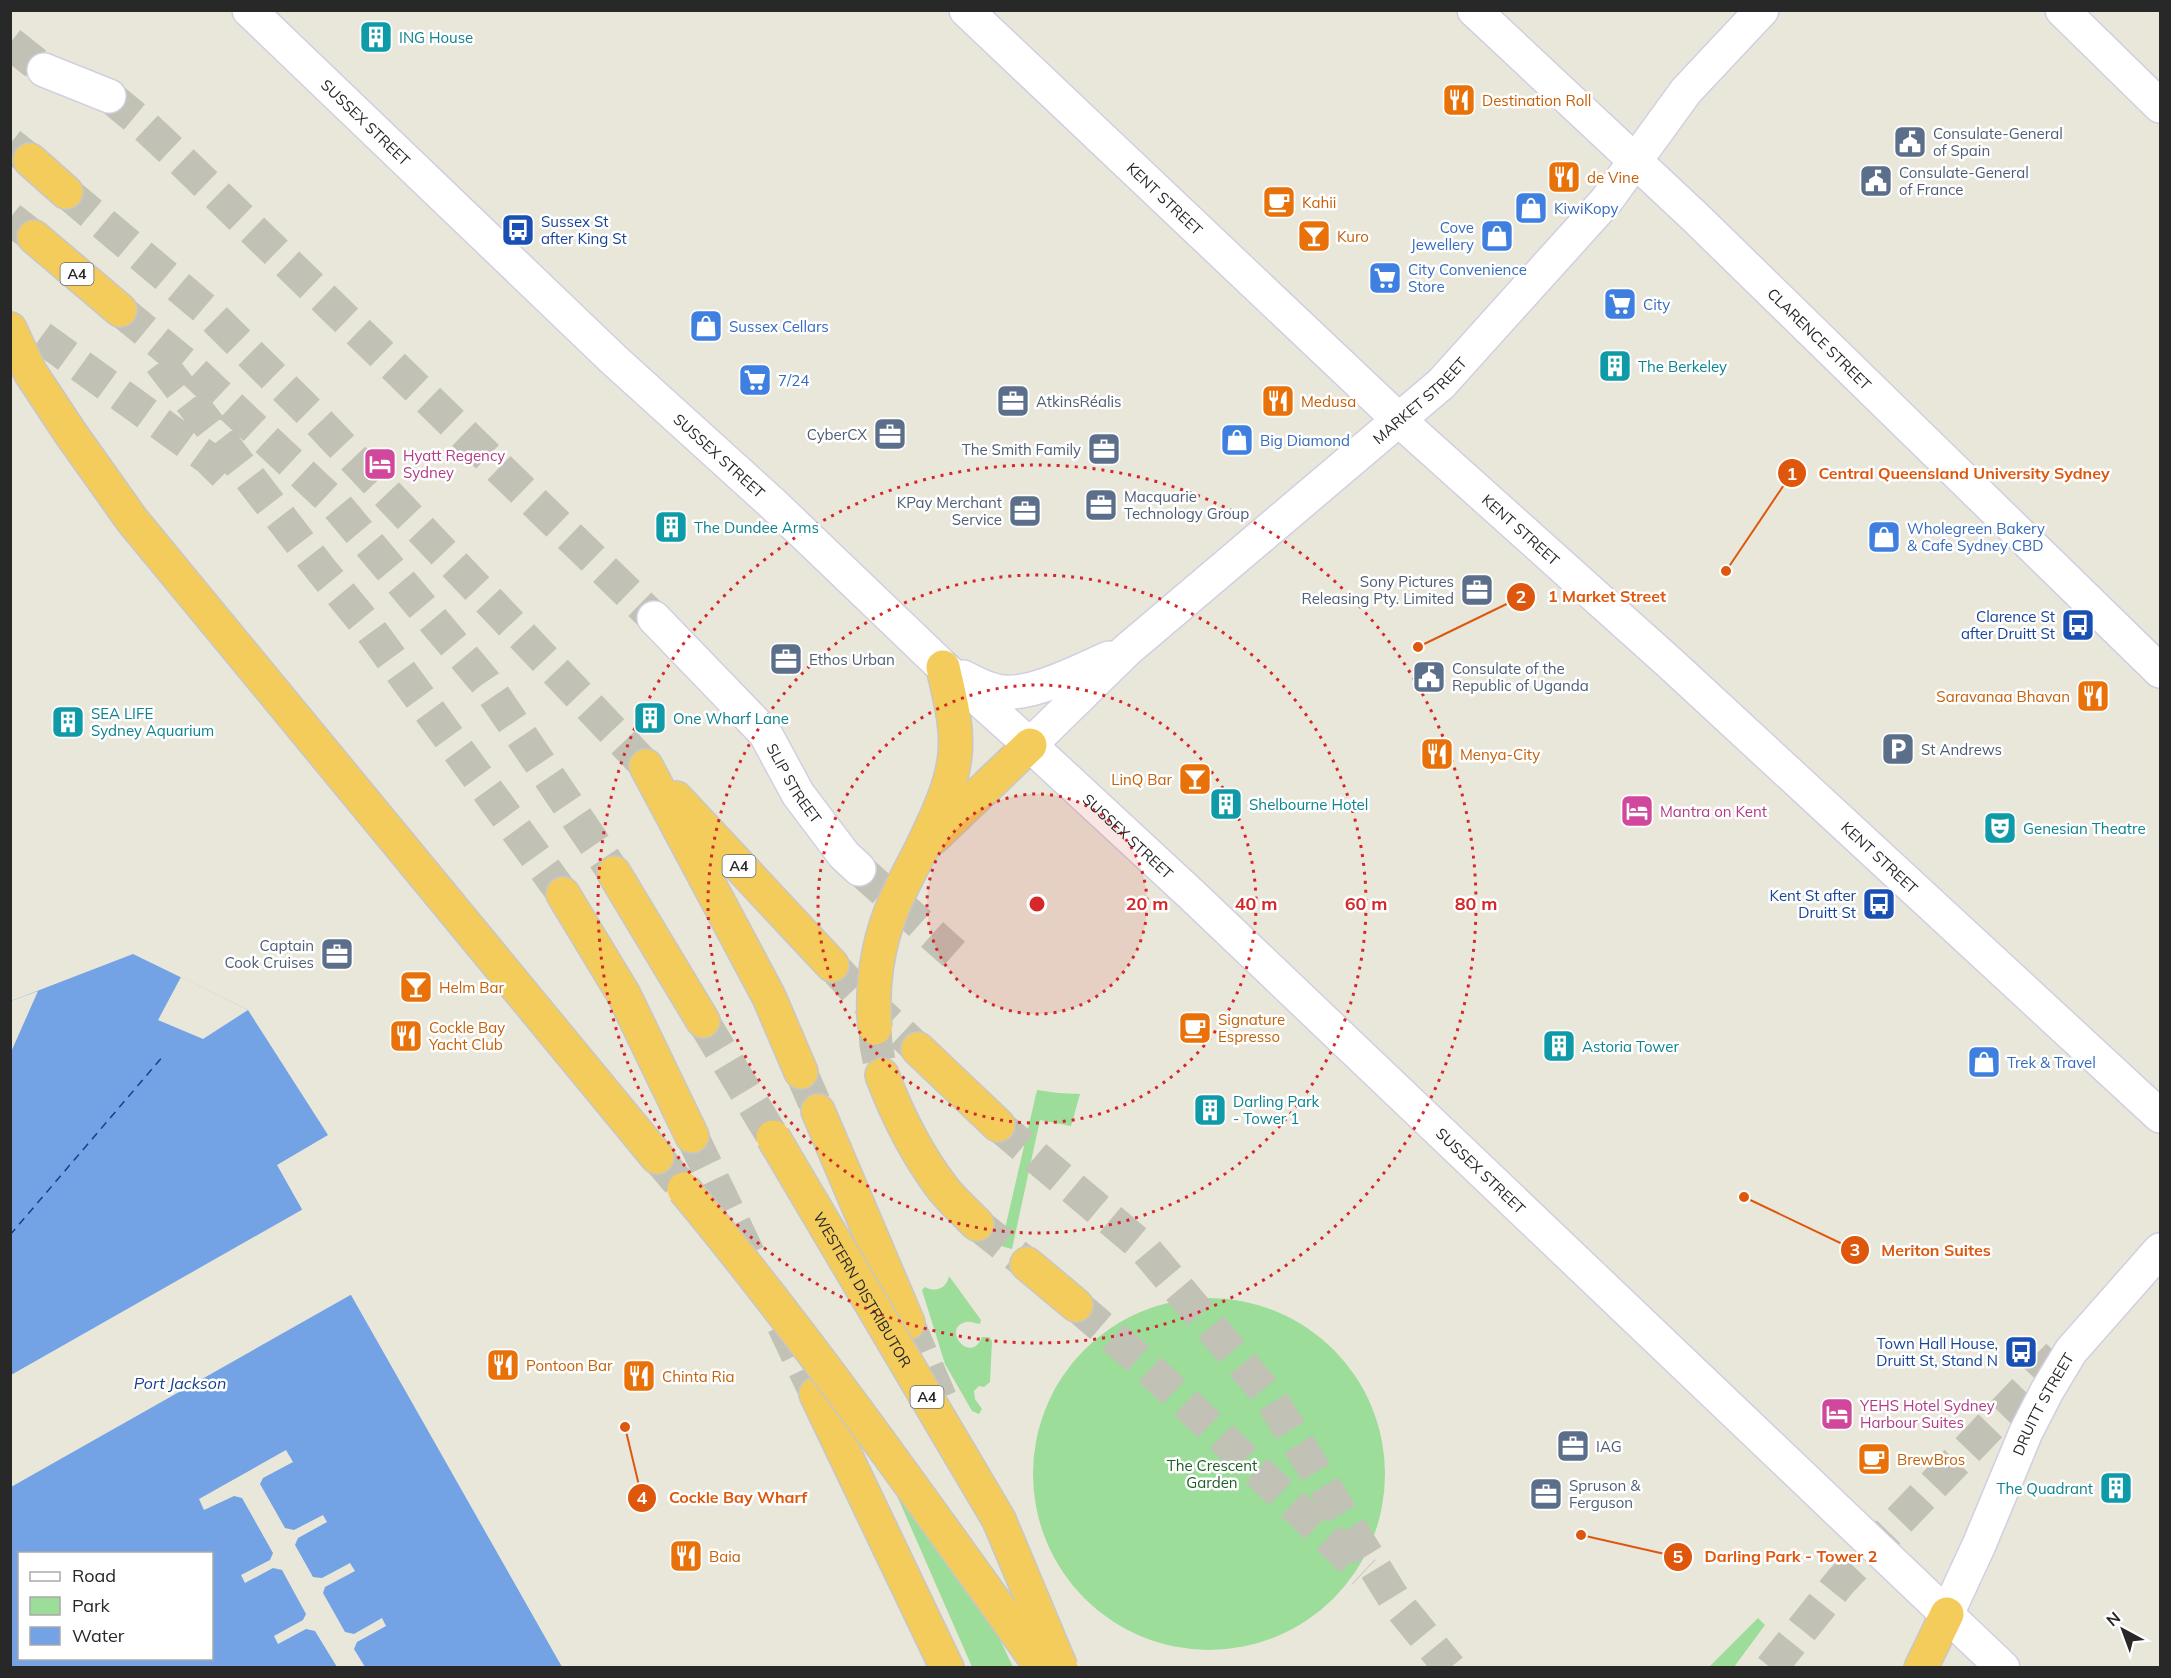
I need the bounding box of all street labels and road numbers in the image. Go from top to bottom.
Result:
street label: SUSSEX STREET [317,75,415,169]
street label: KENT STREET [1123,158,1207,239]
road number: A4 [60,263,94,285]
street label: CLARENCE STREET [1764,284,1876,394]
street label: MARKET STREET [1368,353,1470,448]
street label: SUSSEX STREET [670,409,769,502]
street label: KENT STREET [1478,490,1564,569]
street label: SLIP STREET [763,740,826,827]
street label: SUSSEX STREET [1079,789,1178,883]
street label: KENT STREET [1838,817,1922,897]
road number: A4 [722,855,756,877]
street label: SUSSEX STREET [1432,1123,1530,1218]
street label: WESTERN DISTRIBUTOR [810,1208,916,1371]
street label: DRUITT STREET [2008,1349,2077,1458]
road number: A4 [910,1386,944,1408]

